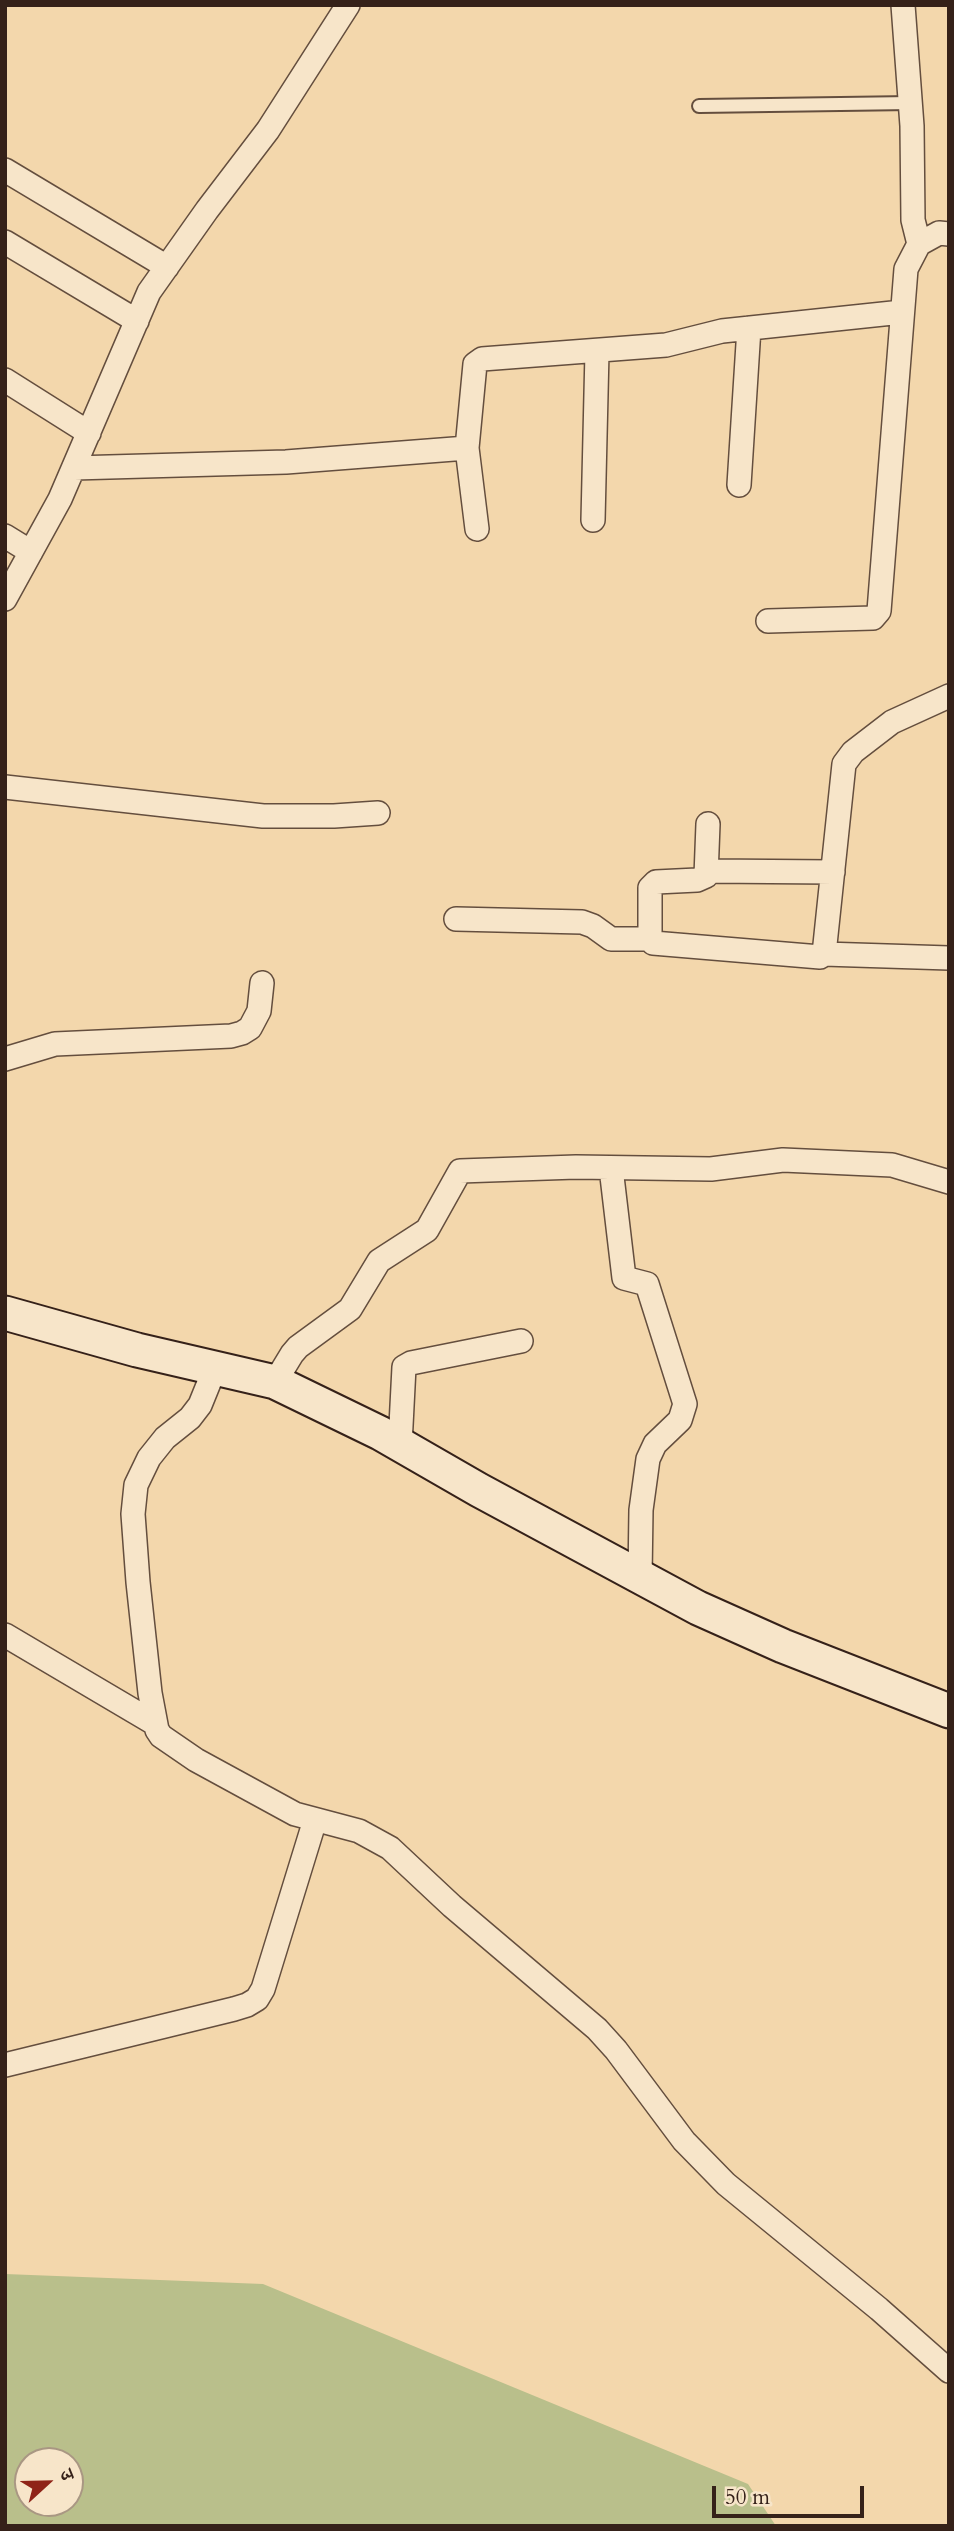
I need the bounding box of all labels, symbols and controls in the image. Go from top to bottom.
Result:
north arrow [14,2447,84,2517]
text: उ [53,2466,80,2484]
scale bar [716,2472,868,2516]
text: 50 m [725,2483,770,2512]

